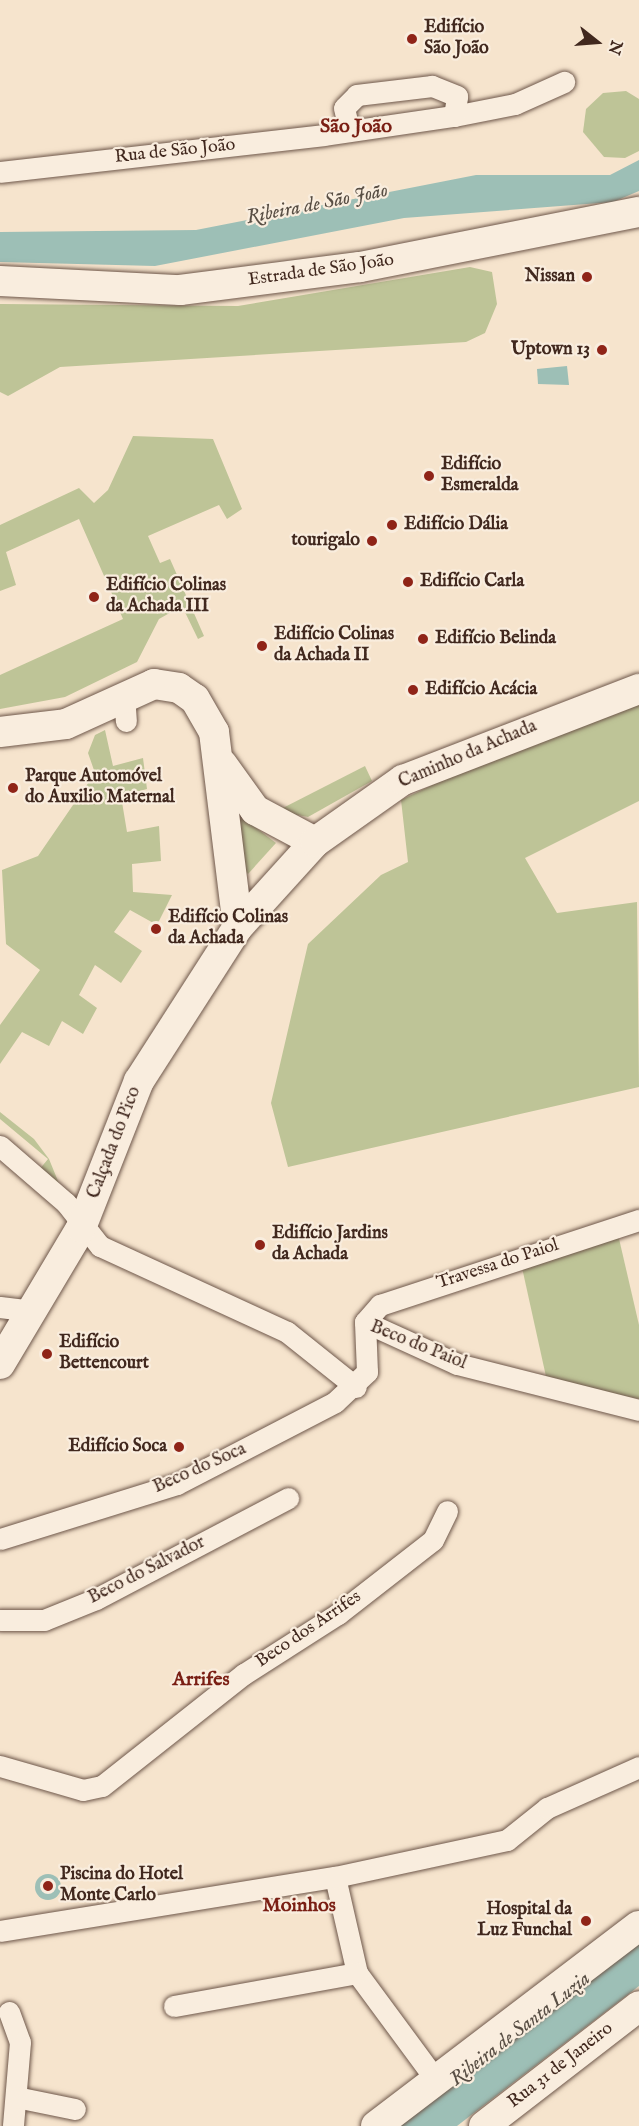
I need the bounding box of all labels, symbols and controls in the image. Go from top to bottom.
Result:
north arrow [567,12,627,72]
place label: Edifício São João [424,18,489,60]
marker: Edifício São João [405,32,419,46]
text: N [603,38,626,57]
district label: São João [320,114,392,138]
street label: Rua de São João [114,135,236,169]
water label: Ribeira de São João [244,178,390,230]
street label: Estrada de São João [247,250,395,292]
place label: Nissan [525,266,575,288]
marker: Nissan [580,270,594,284]
place label: Uptown 13 [511,339,590,361]
marker: Uptown 13 [595,343,609,357]
place label: Edifício Esmeralda [441,455,519,498]
marker: Edifício Esmeralda [422,469,436,483]
place label: Edifício Dália [404,514,508,536]
marker: Edifício Dália [385,518,399,532]
place label: tourigalo [291,530,360,552]
marker: tourigalo [365,534,379,548]
place label: Edifício Carla [420,571,524,593]
marker: Edifício Carla [401,575,415,589]
place label: Edifício Colinas da Achada III [106,576,226,618]
marker: Edifício Colinas da Achada III [87,590,101,604]
place label: Edifício Colinas da Achada II [274,625,394,668]
place label: Edifício Belinda [435,628,556,650]
marker: Edifício Belinda [416,632,430,646]
marker: Edifício Colinas da Achada II [255,639,269,653]
place label: Edifício Acácia [425,679,537,701]
marker: Edifício Acácia [406,683,420,697]
street label: Caminho da Achada [396,716,540,794]
place label: Parque Automóvel do Auxilio Maternal [25,767,175,810]
marker: Parque Automóvel do Auxilio Maternal [6,781,20,795]
place label: Edifício Colinas da Achada [168,908,288,950]
marker: Edifício Colinas da Achada [149,922,163,936]
street label: Calçada do Pico [84,1084,146,1202]
place label: Edifício Jardins da Achada [272,1224,388,1266]
street label: Travessa do Paiol [434,1235,562,1295]
marker: Edifício Jardins da Achada [253,1238,267,1252]
street label: Beco do Paiol [367,1317,469,1375]
place label: Edifício Bettencourt [59,1333,149,1376]
marker: Edifício Bettencourt [40,1347,54,1361]
place label: Edifício Soca [68,1436,167,1458]
street label: Beco do Soca [150,1439,250,1499]
marker: Edifício Soca [172,1440,186,1454]
street label: Beco do Salvador [85,1532,209,1610]
street label: Beco dos Arrifes [252,1587,366,1673]
district label: Arrifes [173,1667,229,1691]
place label: Piscina do Hotel Monte Carlo [60,1865,183,1908]
marker: Piscina do Hotel Monte Carlo [41,1879,55,1893]
district label: Moinhos [262,1893,336,1917]
place label: Hospital da Luz Funchal [477,1900,572,1942]
marker: Hospital da Luz Funchal [577,1912,595,1930]
water label: Ribeira de Santa Luzia [445,1967,595,2091]
street label: Rua 31 de Janeiro [504,2018,618,2114]

